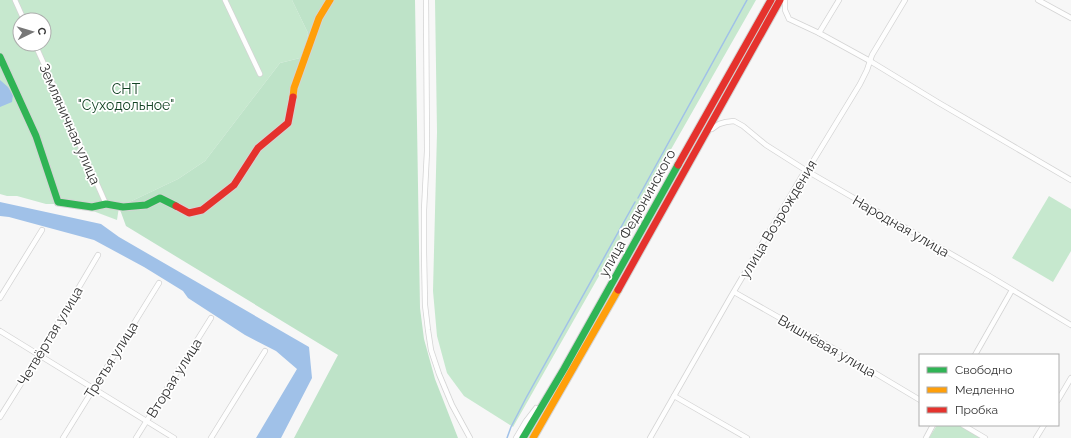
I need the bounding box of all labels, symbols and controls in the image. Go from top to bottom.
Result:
north arrow [12,12,52,52]
text: С [35,27,48,36]
street label: Земляничная улица [36,61,104,187]
park label: СНТ "Суходольное" [78,81,174,113]
street label: улица Федюнинского [595,146,679,280]
street label: улица Возрождения [736,157,820,281]
street label: Народная улица [850,192,952,260]
street label: Четвёртая улица [14,284,86,388]
street label: Вишнёвая улица [775,311,879,381]
street label: Третья улица [81,319,141,401]
street label: Вторая улица [143,335,205,421]
legend [919,354,1059,426]
text: Свободно [955,363,1012,377]
text: Медленно [955,383,1014,397]
text: Пробка [955,403,998,417]

